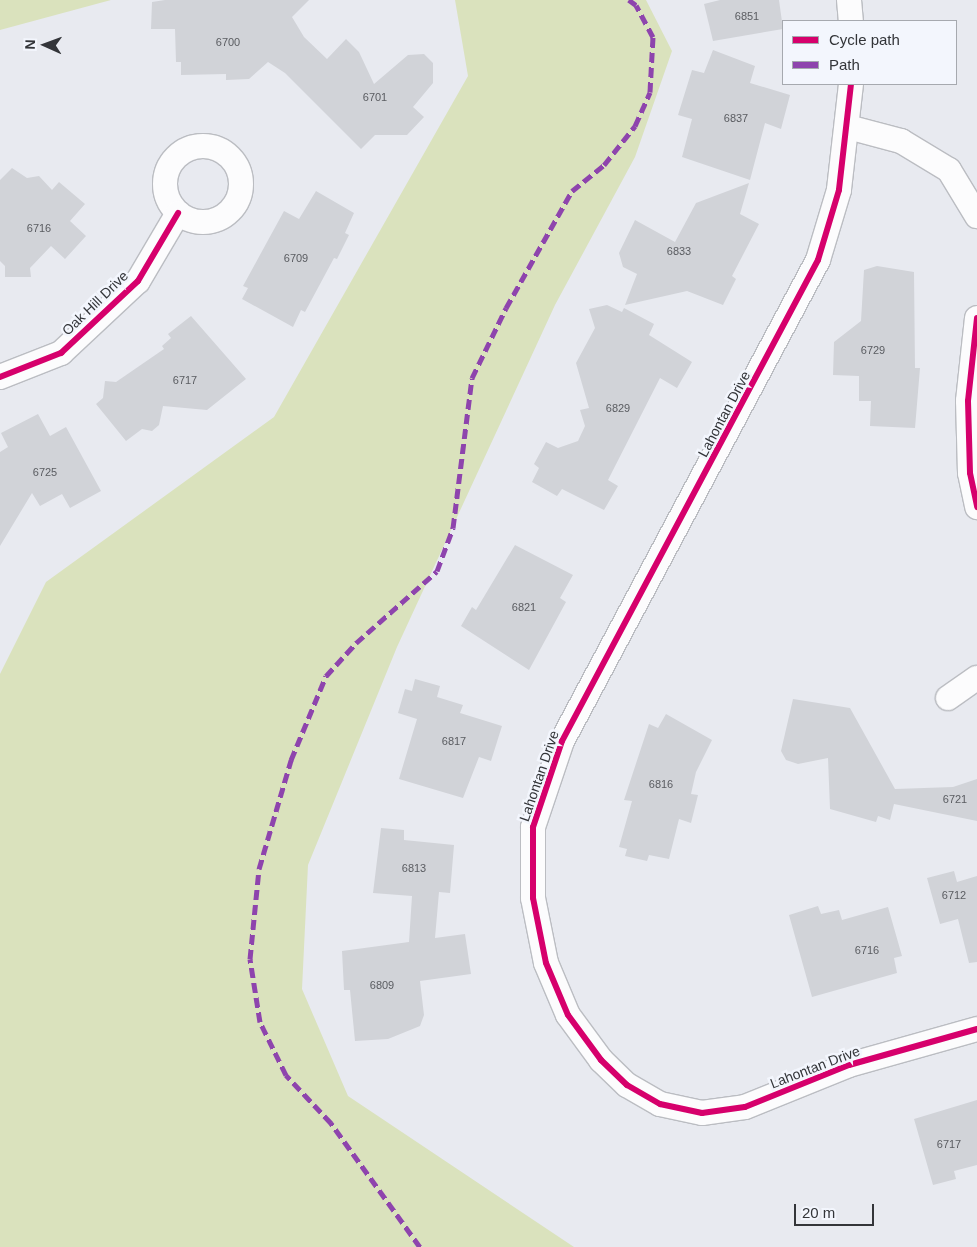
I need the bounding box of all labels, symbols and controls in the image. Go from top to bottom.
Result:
house number: 6851 [735,9,759,23]
north arrow [20,20,70,70]
legend [782,20,957,85]
text: Cycle path [829,31,900,48]
house number: 6700 [216,35,240,49]
text: N [22,39,38,50]
text: Path [829,56,860,73]
house number: 6701 [363,90,387,104]
house number: 6837 [724,111,748,125]
house number: 6716 [27,221,51,235]
house number: 6833 [667,244,691,258]
house number: 6709 [284,251,308,265]
street label: Oak Hill Drive [58,267,132,339]
house number: 6729 [861,343,885,357]
street label: Lahontan Drive [694,368,754,460]
house number: 6717 [173,373,197,387]
house number: 6829 [606,401,630,415]
house number: 6725 [33,465,57,479]
house number: 6821 [512,600,536,614]
street label: Lahontan Drive [516,728,562,824]
house number: 6817 [442,734,466,748]
house number: 6816 [649,777,673,791]
house number: 6721 [943,792,967,806]
house number: 6813 [402,861,426,875]
house number: 6712 [942,888,966,902]
house number: 6716 [855,943,879,957]
house number: 6809 [370,978,394,992]
street label: Lahontan Drive [768,1042,862,1092]
house number: 6717 [937,1137,961,1151]
scale bar [797,1194,877,1226]
text: 20 m [802,1204,835,1221]

